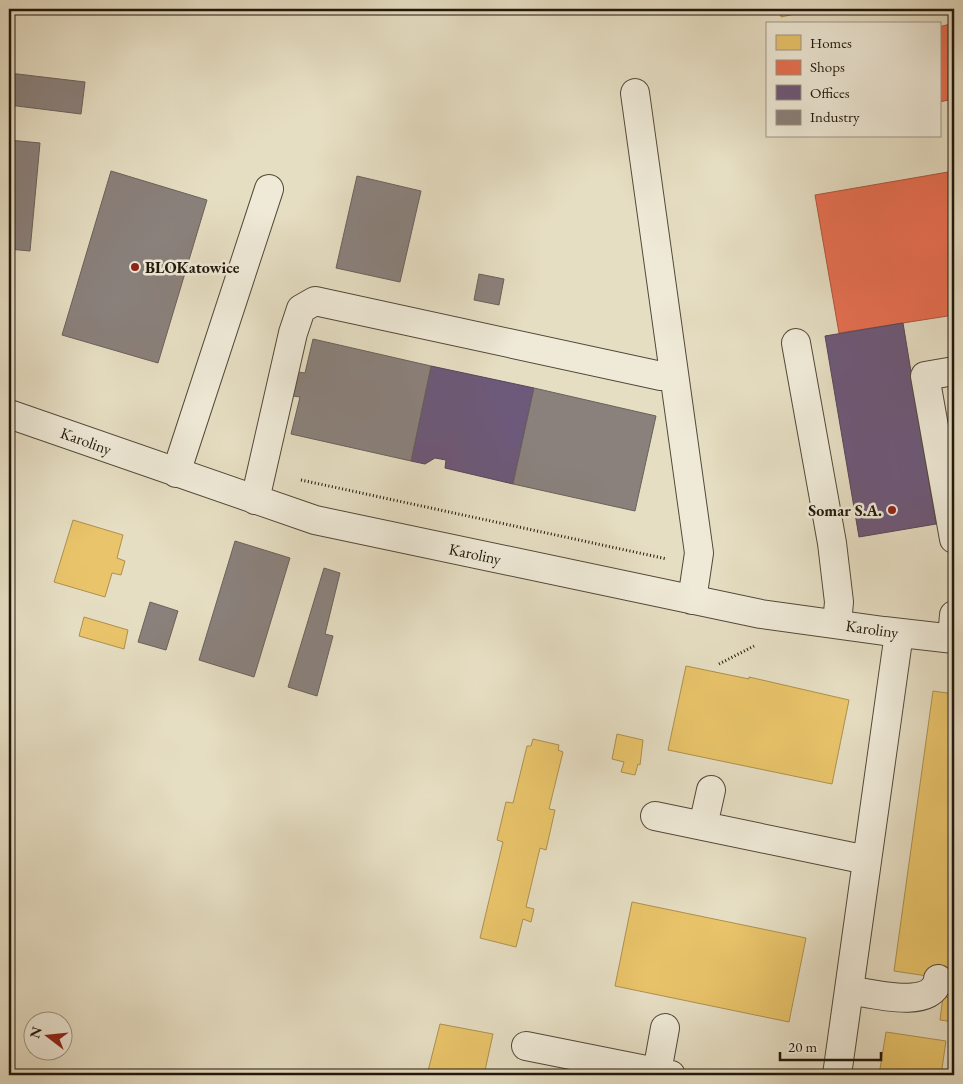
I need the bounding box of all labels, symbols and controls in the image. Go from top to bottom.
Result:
legend [766,22,940,138]
text: Homes [810,33,852,52]
text: Shops [810,57,845,76]
text: Offices [810,83,850,102]
text: Industry [810,107,860,126]
place label: BLOKatowice [145,257,240,278]
marker: BLOKatowice [129,261,141,273]
street label: Karoliny [58,422,115,460]
place label: Somar S.A. [808,500,882,521]
marker: Somar S.A. [886,504,898,516]
street label: Karoliny [447,538,504,570]
street label: Karoliny [844,615,901,643]
north arrow [22,1012,72,1062]
text: N [25,1024,46,1040]
scale bar [780,1029,882,1061]
text: 20 m [788,1037,817,1056]

